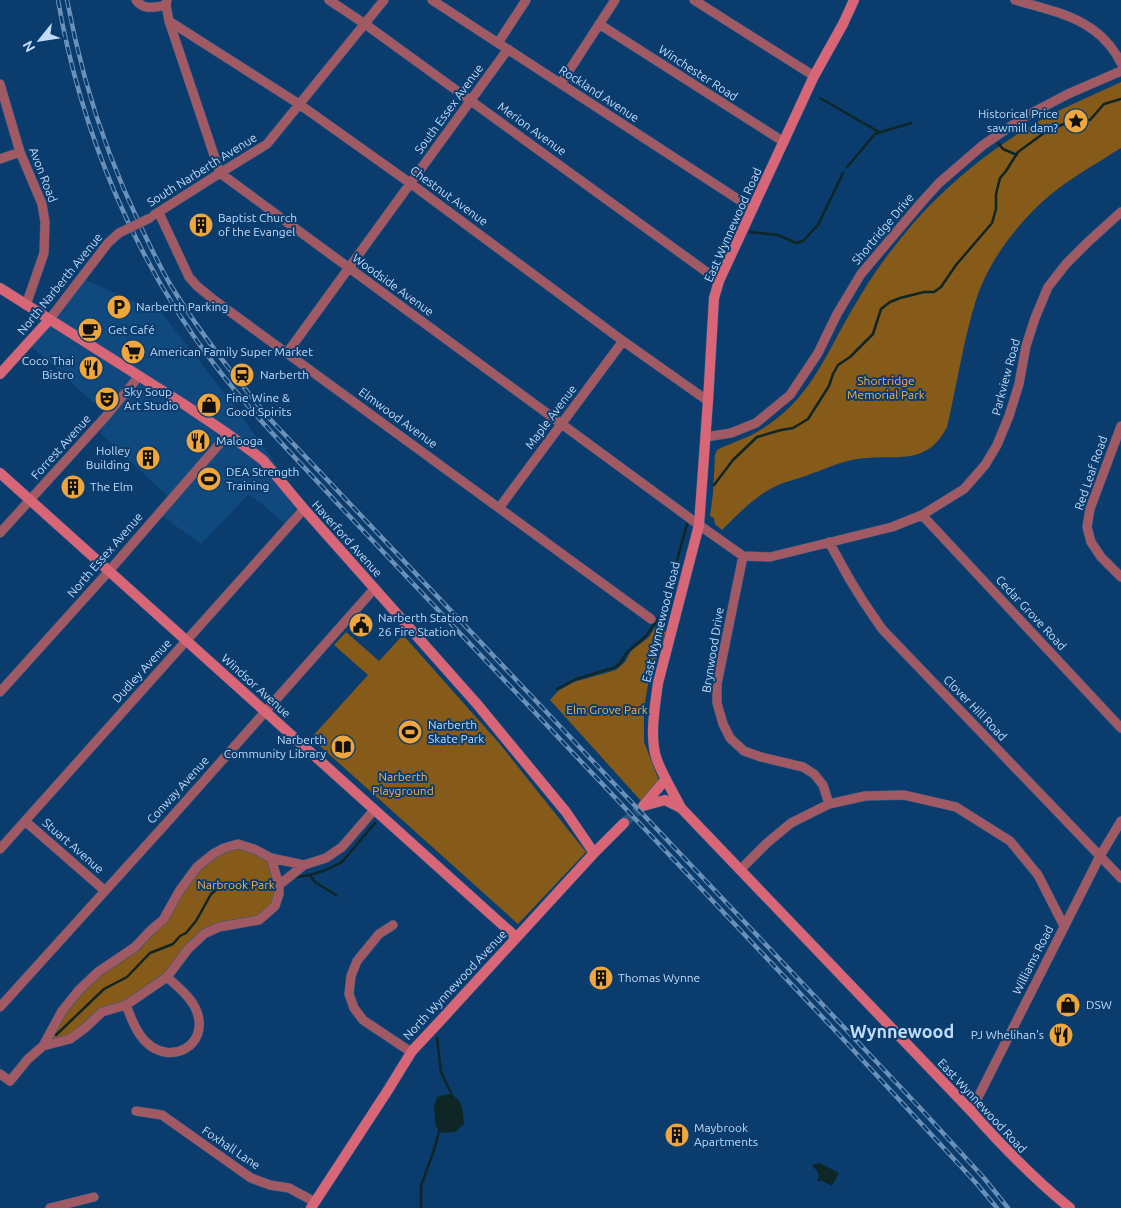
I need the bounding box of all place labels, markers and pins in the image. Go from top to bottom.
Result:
place label: Historical Price sawmill dam? [978,107,1058,134]
place icon: Historical Price sawmill dam? [1063,108,1089,134]
place label: Baptist Church of the Evangel [218,211,297,238]
building icon: Baptist Church of the Evangel [188,212,214,238]
parking icon: Narberth Parking [106,294,132,320]
place label: Narberth Parking [136,300,228,313]
cafe icon: Get Café [77,317,103,343]
place label: Get Café [108,323,155,336]
supermarket icon: American Family Super Market [120,339,146,365]
place label: American Family Super Market [150,345,313,358]
place label: Coco Thai Bistro [22,354,74,381]
restaurant icon: Coco Thai Bistro [78,355,104,381]
station icon: Narberth [229,362,255,388]
place label: Narberth [260,368,309,381]
place label: Sky Soup Art Studio [124,385,179,412]
theatre icon: Sky Soup Art Studio [94,386,120,412]
place label: Fine Wine & Good Spirits [226,391,291,418]
shop icon: Fine Wine & Good Spirits [196,392,222,418]
restaurant icon: Malooga [185,428,211,454]
place label: Malooga [216,434,263,447]
place label: Holley Building [86,444,130,471]
building icon: Holley Building [135,445,161,471]
place label: DEA Strength Training [226,465,299,492]
sports icon: DEA Strength Training [196,466,222,492]
building icon: The Elm [60,474,86,500]
place label: The Elm [90,480,133,493]
place label: Narberth Station 26 Fire Station [378,611,468,638]
public building icon: Narberth Station 26 Fire Station [348,612,374,638]
place label: Narberth Skate Park [428,718,484,745]
sports icon: Narberth Skate Park [397,719,423,745]
place label: Narberth Community Library [224,733,326,760]
library icon: Narberth Community Library [330,734,356,760]
building icon: Thomas Wynne [588,965,614,991]
place label: Thomas Wynne [618,971,700,984]
shop icon: DSW [1055,992,1081,1018]
place label: DSW [1086,998,1112,1011]
restaurant icon: PJ Whelihan's [1048,1022,1074,1048]
place label: PJ Whelihan's [971,1028,1044,1041]
place label: Maybrook Apartments [694,1121,758,1148]
building icon: Maybrook Apartments [664,1122,690,1148]

